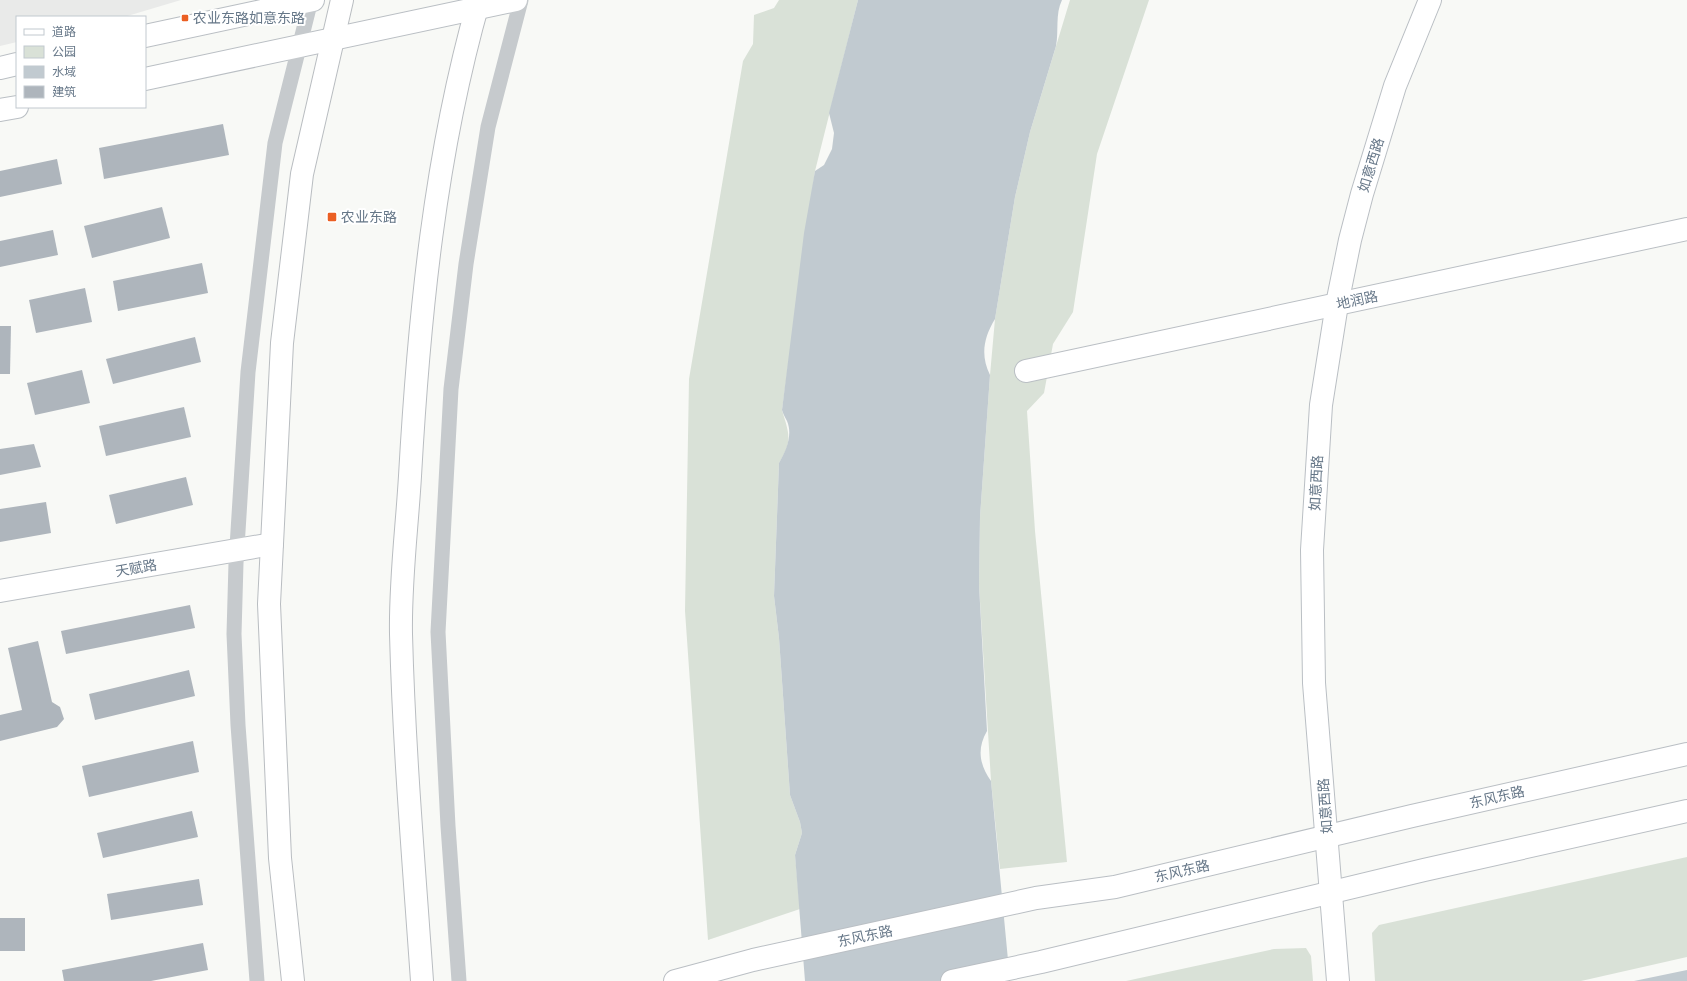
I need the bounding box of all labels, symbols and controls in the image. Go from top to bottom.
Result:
place label: 农业东路如意东路 [193,9,305,27]
marker: 农业东路如意东路 [180,13,190,23]
legend [16,16,146,108]
text: 道路 [52,24,76,40]
text: 公园 [52,44,76,60]
text: 水域 [52,64,76,80]
text: 建筑 [52,84,76,100]
street label: 如意西路 [1354,136,1388,194]
place label: 农业东路 [341,208,397,226]
marker: 农业东路 [326,211,338,223]
street label: 地润路 [1335,287,1379,313]
street label: 如意西路 [1306,455,1326,511]
street label: 天赋路 [114,555,158,581]
street label: 如意西路 [1314,777,1336,835]
street label: 东风东路 [1468,782,1526,812]
street label: 东风东路 [1153,856,1211,886]
street label: 东风东路 [836,921,894,951]

